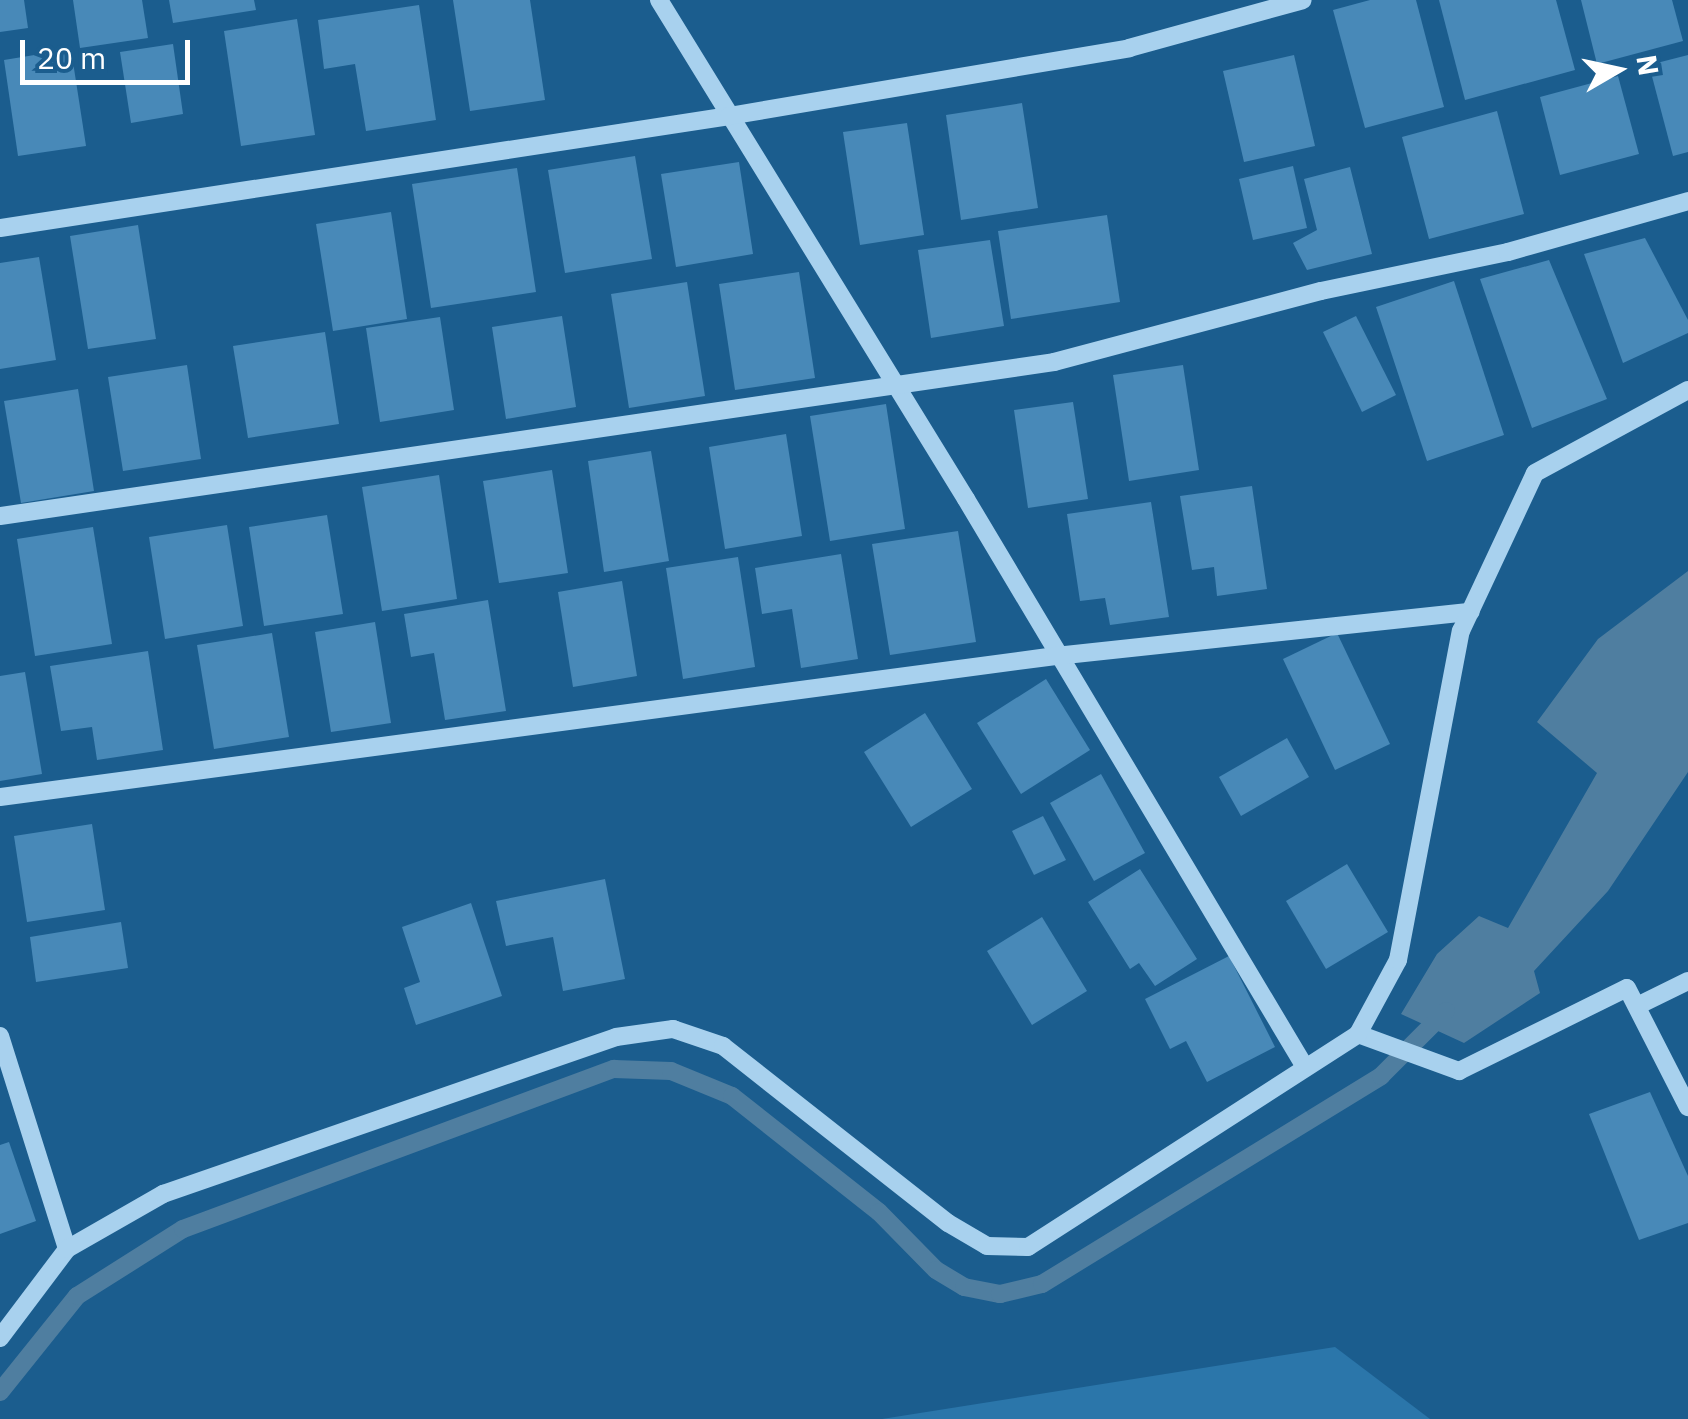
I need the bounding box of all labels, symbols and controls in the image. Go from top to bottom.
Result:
scale bar [25,20,195,82]
north arrow [1568,20,1668,120]
text: 20 m [37,38,106,77]
text: N [1628,52,1668,78]

